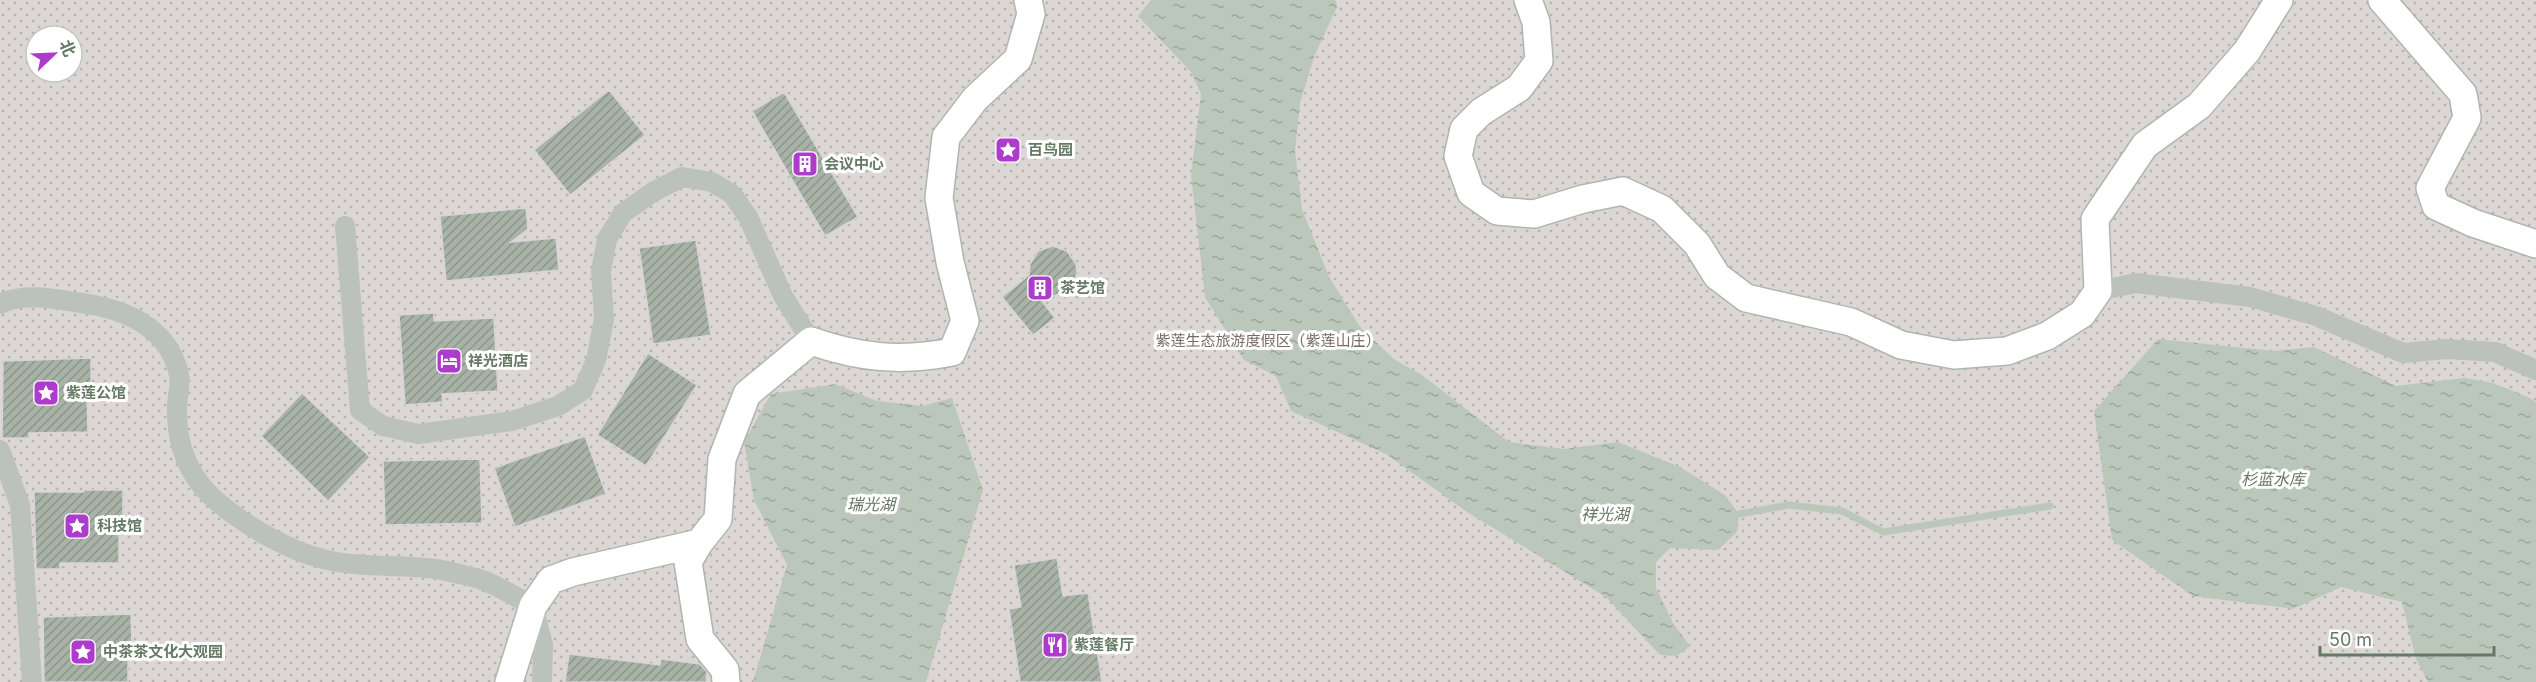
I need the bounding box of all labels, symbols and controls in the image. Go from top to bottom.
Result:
north arrow [24,24,84,84]
text: 北 [55,37,80,59]
place icon: 百鸟园 [993,135,1023,165]
place label: 百鸟园 [1028,140,1073,159]
building icon: 会议中心 [790,149,820,179]
place label: 会议中心 [824,154,884,173]
building icon: 茶艺馆 [1025,273,1055,303]
place label: 茶艺馆 [1060,278,1105,297]
park label: 紫莲生态旅游度假区（紫莲山庄） [1155,331,1381,350]
hotel icon: 祥光酒店 [434,346,464,376]
place label: 祥光酒店 [468,351,528,370]
place icon: 紫莲公馆 [31,378,61,408]
place label: 紫莲公馆 [66,383,126,402]
water label: 杉蓝水库 [2241,469,2308,489]
water label: 瑞光湖 [847,494,898,514]
water label: 祥光湖 [1581,504,1632,524]
place icon: 科技馆 [62,511,92,541]
place label: 科技馆 [97,516,142,535]
scale bar [2320,619,2494,657]
text: 50 m [2329,629,2372,650]
restaurant icon: 紫莲餐厅 [1040,630,1070,660]
place label: 紫莲餐厅 [1074,635,1134,654]
place icon: 中茶茶文化大观园 [68,637,98,667]
place label: 中茶茶文化大观园 [103,642,223,661]

